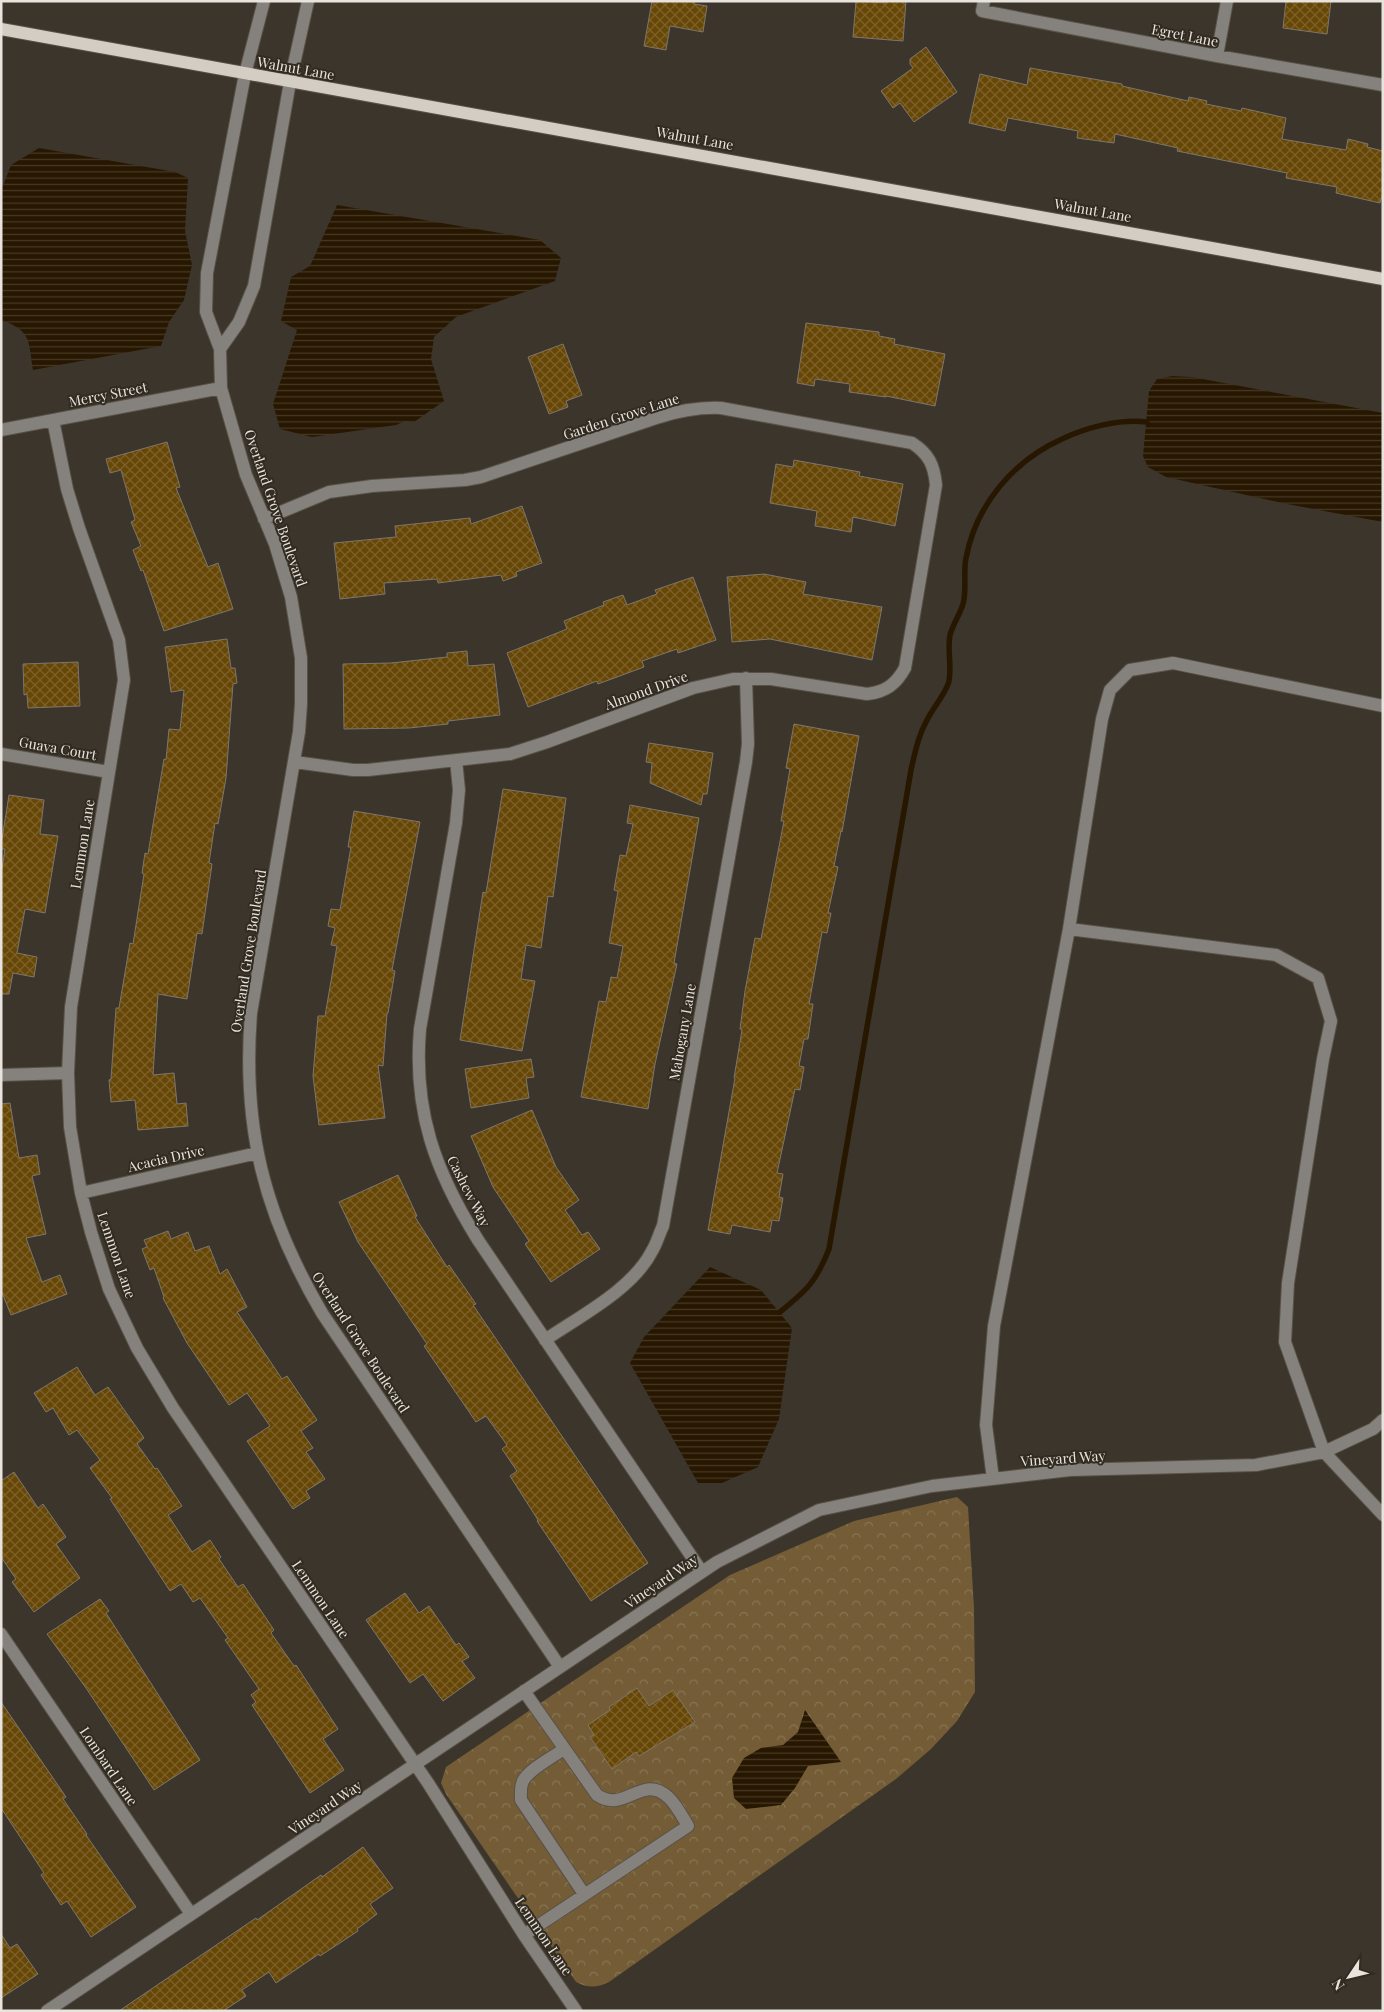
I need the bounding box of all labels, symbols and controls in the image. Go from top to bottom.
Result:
street label: Egret Lane [1150,19,1220,51]
street label: Walnut Lane [255,52,336,84]
street label: Walnut Lane [654,122,735,154]
street label: Walnut Lane [1052,194,1133,226]
street label: Mercy Street [67,377,150,411]
street label: Garden Grove Lane [560,388,682,444]
street label: Overland Grove Boulevard [240,427,312,589]
street label: Almond Drive [601,666,690,714]
street label: Guava Court [18,732,99,764]
street label: Lemmon Lane [66,798,98,890]
street label: Overland Grove Boulevard [226,868,270,1034]
street label: Mahogany Lane [664,982,700,1082]
street label: Acacia Drive [125,1140,206,1176]
street label: Cashew Way [443,1152,495,1230]
street label: Lemmon Lane [93,1209,141,1301]
street label: Overland Grove Boulevard [308,1268,414,1416]
street label: Vineyard Way [1019,1446,1106,1471]
street label: Vineyard Way [620,1549,701,1613]
street label: Lemmon Lane [288,1556,354,1642]
street label: Lombard Lane [76,1723,142,1809]
street label: Vineyard Way [284,1775,365,1839]
street label: Lemmon Lane [511,1893,577,1979]
north arrow [1324,1952,1374,2002]
text: N [1327,1975,1349,1994]

